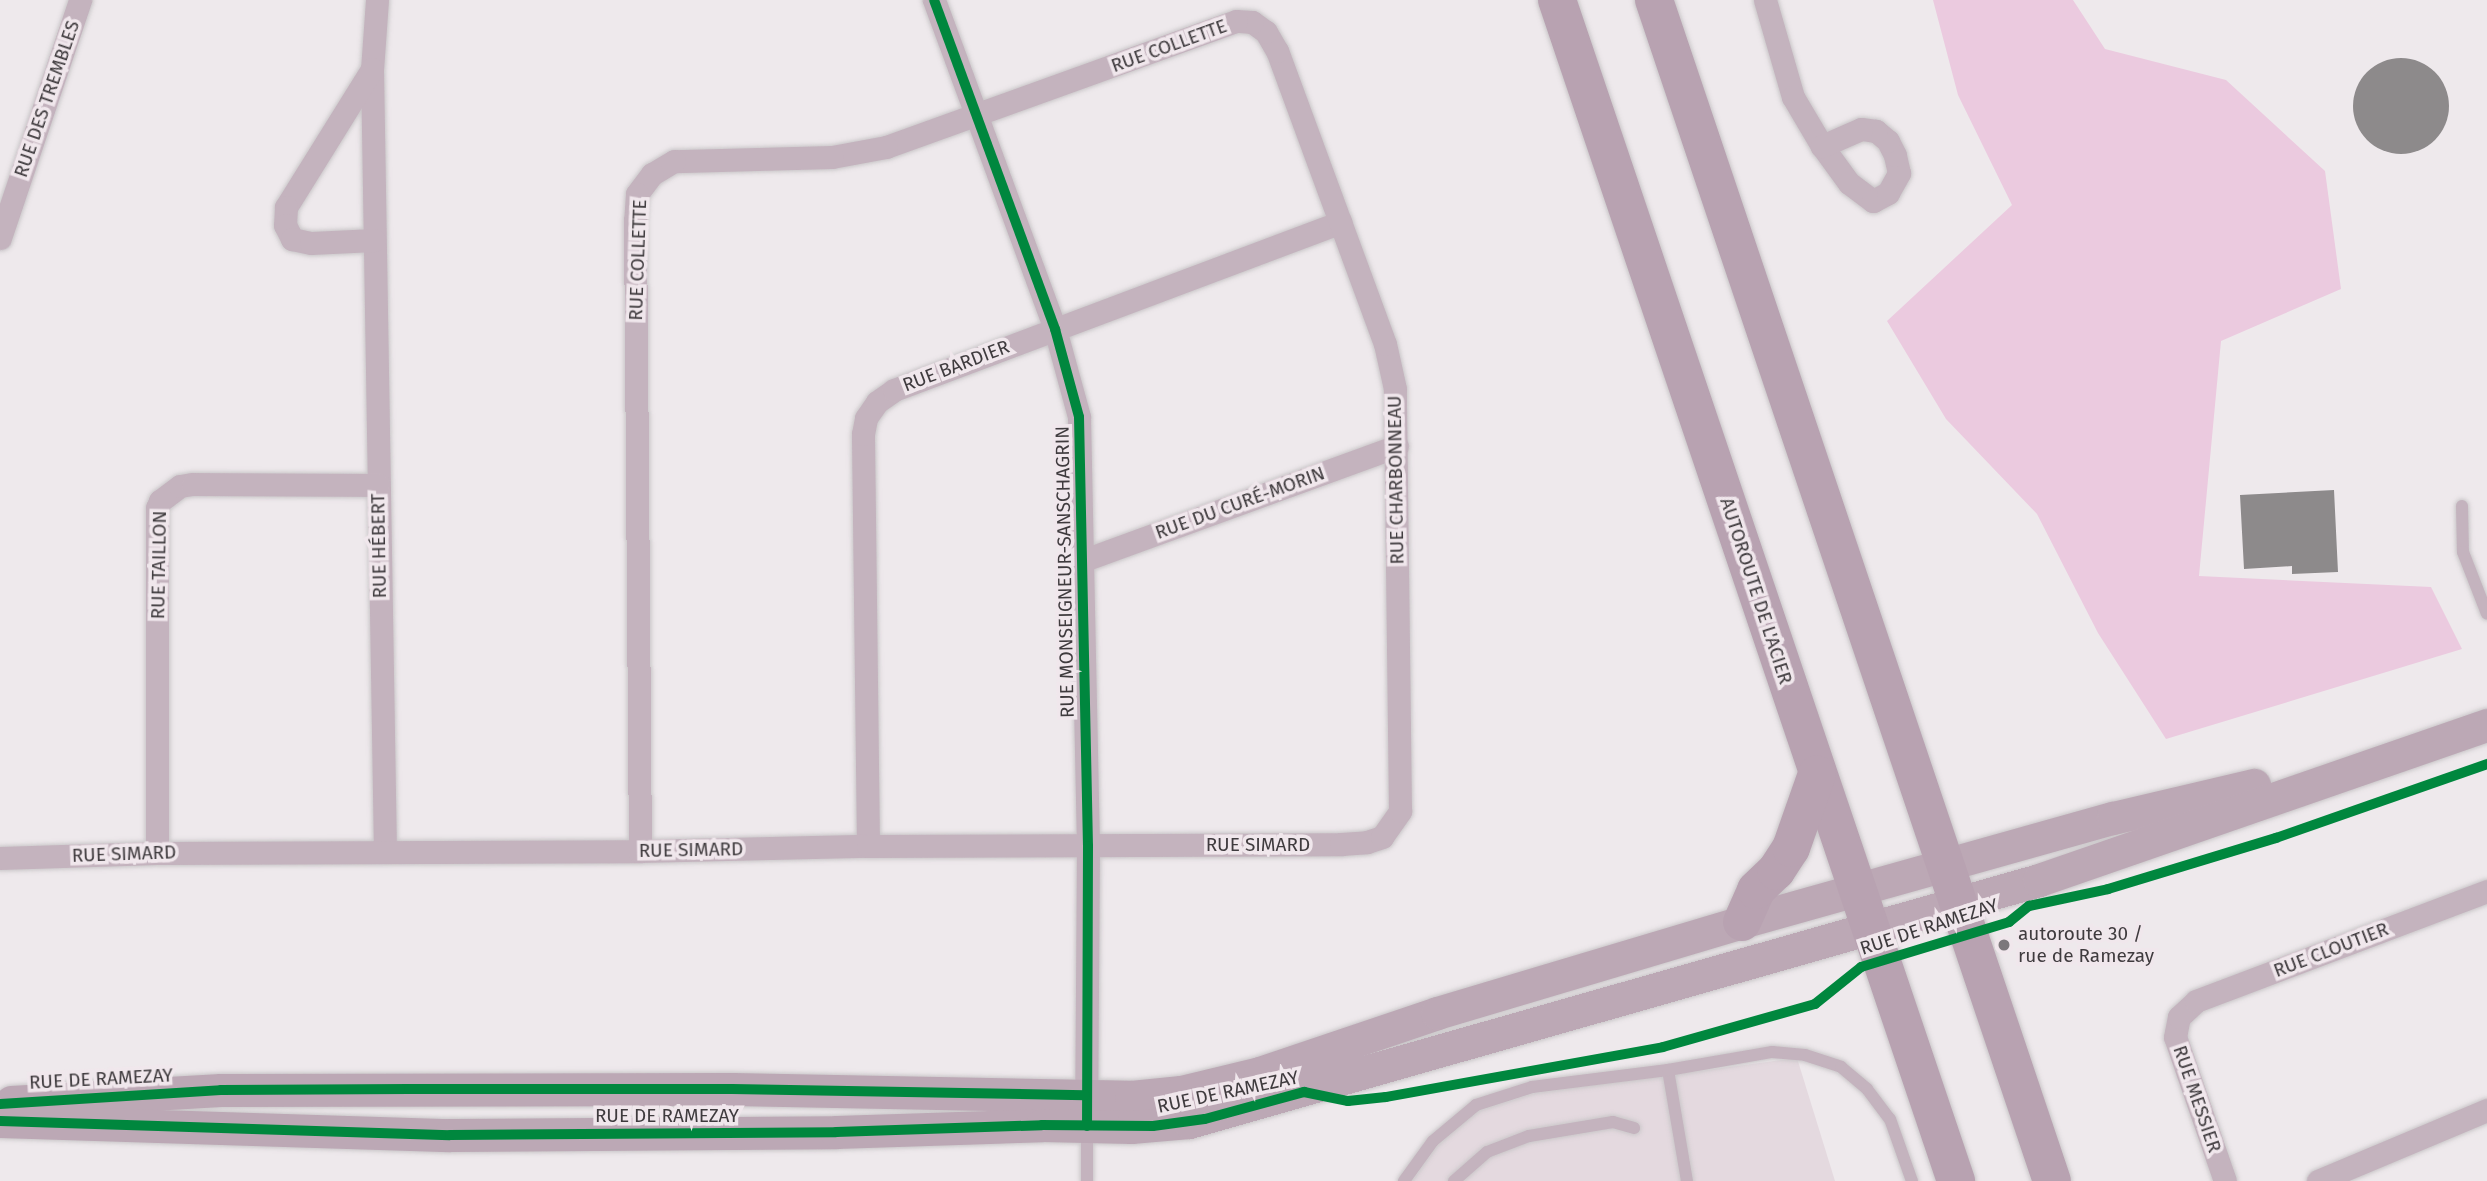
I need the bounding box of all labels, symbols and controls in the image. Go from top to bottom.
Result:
street label: RUE COLLETTE [1108,15,1230,77]
street label: RUE DES TREMBLES [9,18,85,180]
street label: RUE COLLETTE [624,199,652,321]
street label: RUE BARDIER [899,335,1013,397]
street label: RUE CHARBONNEAU [1383,395,1409,565]
street label: RUE MONSEIGNEUR-SANSCHAGRIN [1051,426,1079,718]
street label: RUE DU CURÉ-MORIN [1152,462,1328,544]
street label: RUE HÉBERT [367,493,391,599]
street label: AUTOROUTE DE L'ACIER [1715,495,1797,687]
street label: RUE TAILLON [147,510,171,620]
street label: RUE SIMARD [1206,834,1310,856]
street label: RUE SIMARD [639,838,743,862]
street label: RUE SIMARD [71,841,177,867]
street label: RUE DE RAMEZAY [1857,894,2001,960]
street label: RUE CLOUTIER [2270,918,2392,982]
place label: autoroute 30 / rue de Ramezay [2018,923,2154,967]
marker: autoroute 30 / rue de Ramezay [1996,937,2012,953]
street label: RUE MESSIER [2168,1043,2226,1155]
street label: RUE DE RAMEZAY [28,1064,174,1094]
street label: RUE DE RAMEZAY [1155,1066,1301,1118]
street label: RUE DE RAMEZAY [595,1105,739,1127]

